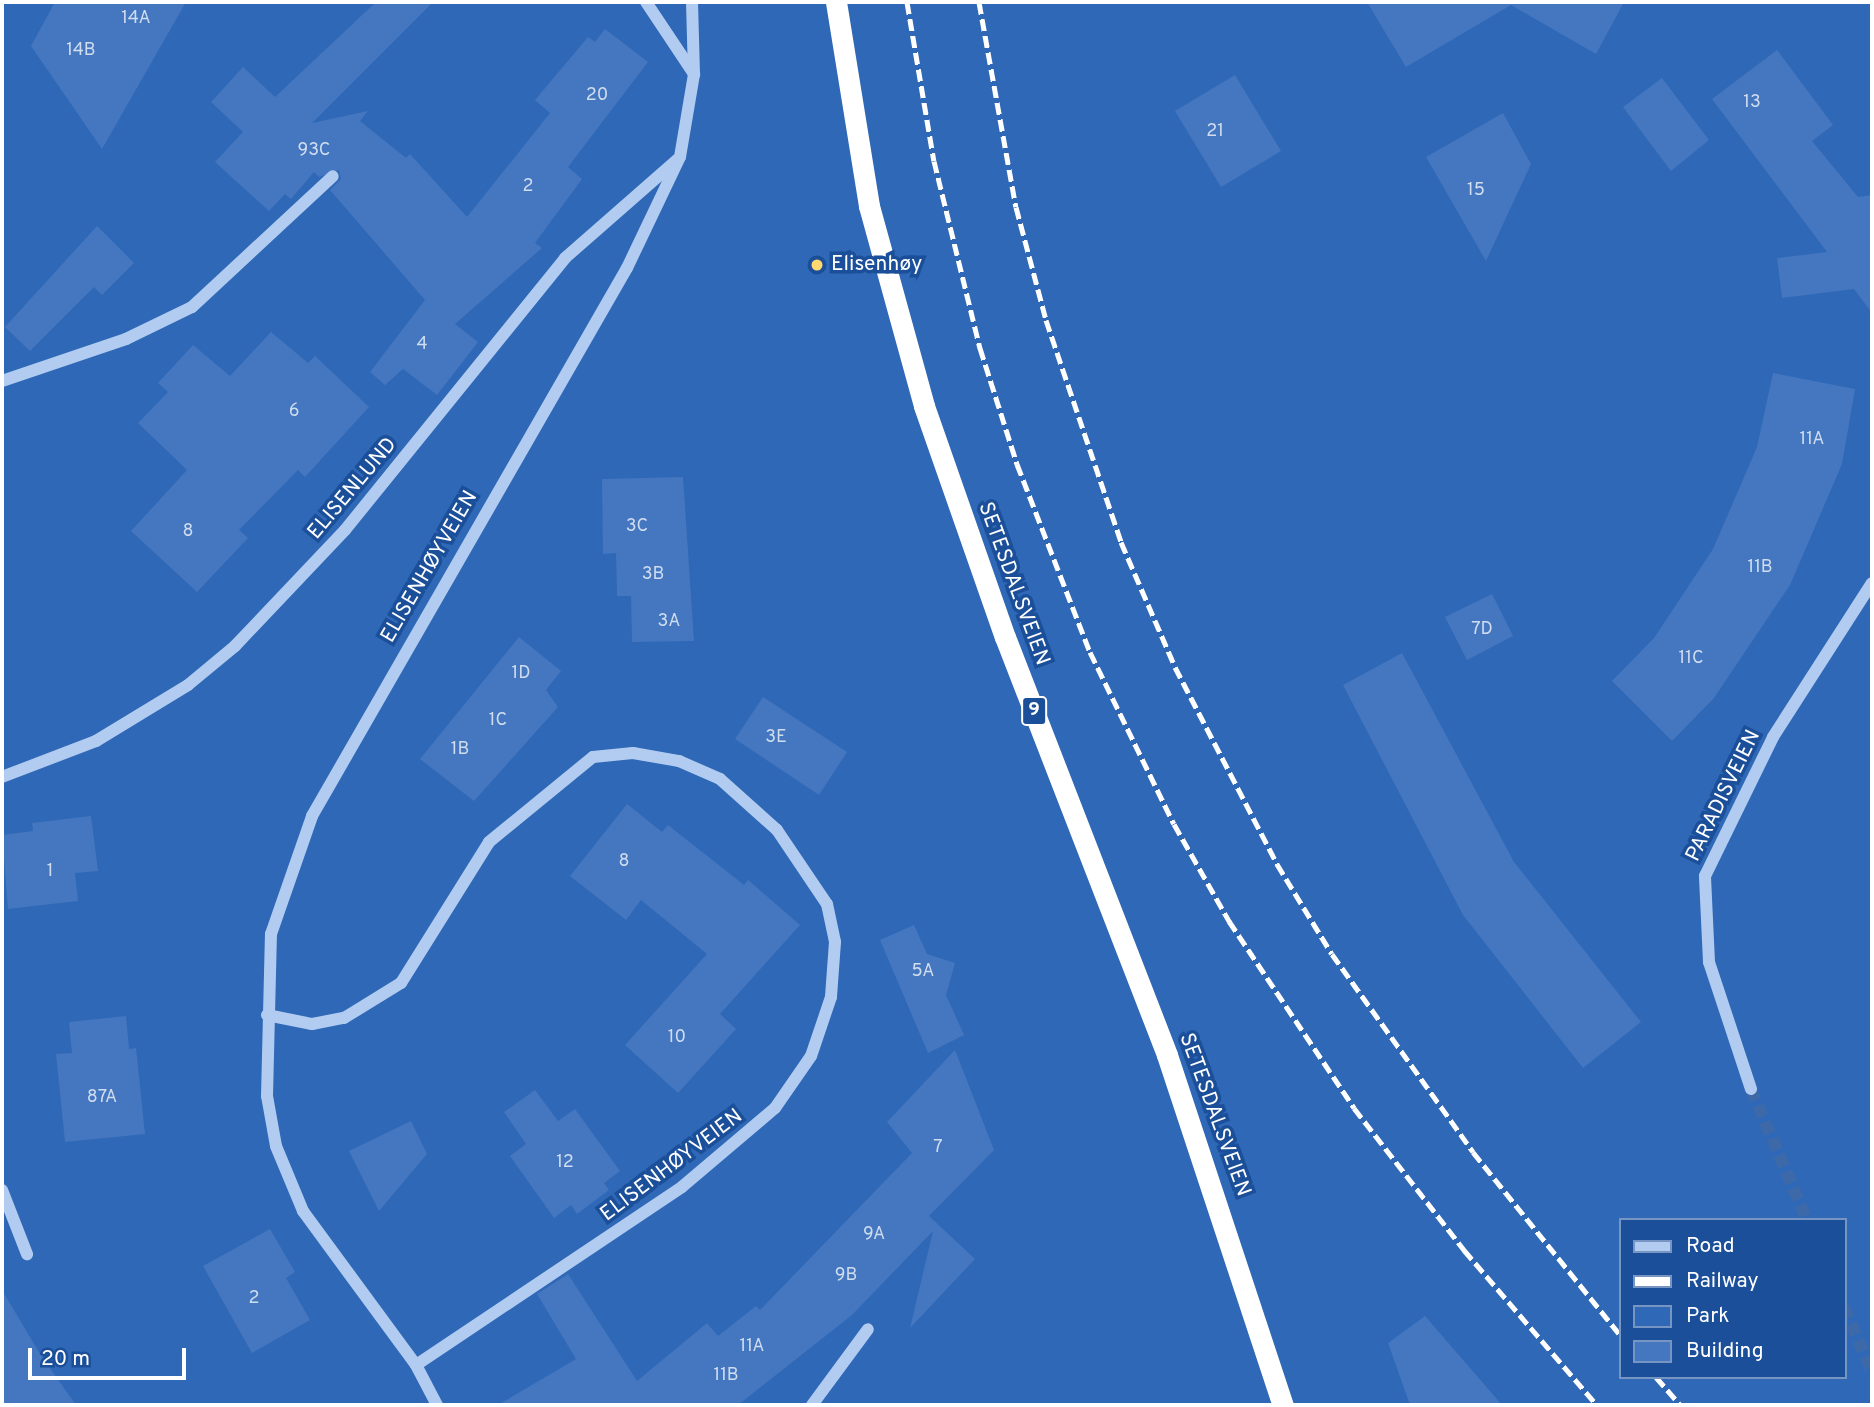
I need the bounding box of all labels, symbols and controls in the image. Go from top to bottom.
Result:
house number: 14A [121,8,151,30]
house number: 14B [66,40,96,62]
house number: 20 [586,85,608,107]
house number: 13 [1743,92,1761,114]
house number: 21 [1206,121,1224,143]
house number: 93C [297,140,331,162]
house number: 2 [522,176,534,198]
house number: 15 [1467,180,1485,202]
place label: Elisenhøy [831,252,922,278]
marker: Elisenhøy [809,257,825,273]
house number: 4 [416,334,428,356]
house number: 6 [289,401,299,423]
house number: 11A [1799,429,1825,451]
street label: ELISENLUND [303,433,403,545]
street label: ELISENHØYVEIEN [376,487,484,647]
street label: SETESDALSVEIEN [972,499,1054,669]
house number: 3C [626,516,648,538]
house number: 8 [183,521,193,543]
house number: 11B [1747,557,1773,579]
house number: 3B [642,564,664,586]
house number: 3A [658,611,680,633]
house number: 7D [1471,619,1493,641]
house number: 11C [1678,648,1704,670]
house number: 1D [512,663,530,685]
road number: 9 [1020,696,1048,726]
house number: 1C [489,710,507,732]
street label: PARADISVEIEN [1681,726,1767,866]
house number: 3E [765,727,787,749]
house number: 1B [451,739,469,761]
house number: 8 [619,851,629,873]
house number: 1 [47,861,53,883]
house number: 5A [911,961,935,983]
house number: 10 [668,1027,686,1049]
street label: SETESDALSVEIEN [1173,1030,1255,1200]
house number: 87A [87,1087,117,1109]
street label: ELISENHØYVEIEN [596,1104,748,1228]
house number: 7 [933,1137,943,1159]
house number: 12 [556,1152,574,1174]
legend [1618,1218,1846,1379]
house number: 9A [863,1224,885,1246]
text: Road [1686,1233,1735,1260]
house number: 9B [835,1265,857,1287]
text: Railway [1686,1268,1759,1295]
house number: 2 [248,1288,260,1310]
text: Park [1686,1303,1729,1330]
scale bar [32,1334,189,1378]
house number: 11A [739,1336,765,1358]
text: Building [1686,1338,1764,1365]
text: 20 m [41,1346,90,1373]
house number: 11B [713,1365,739,1387]

